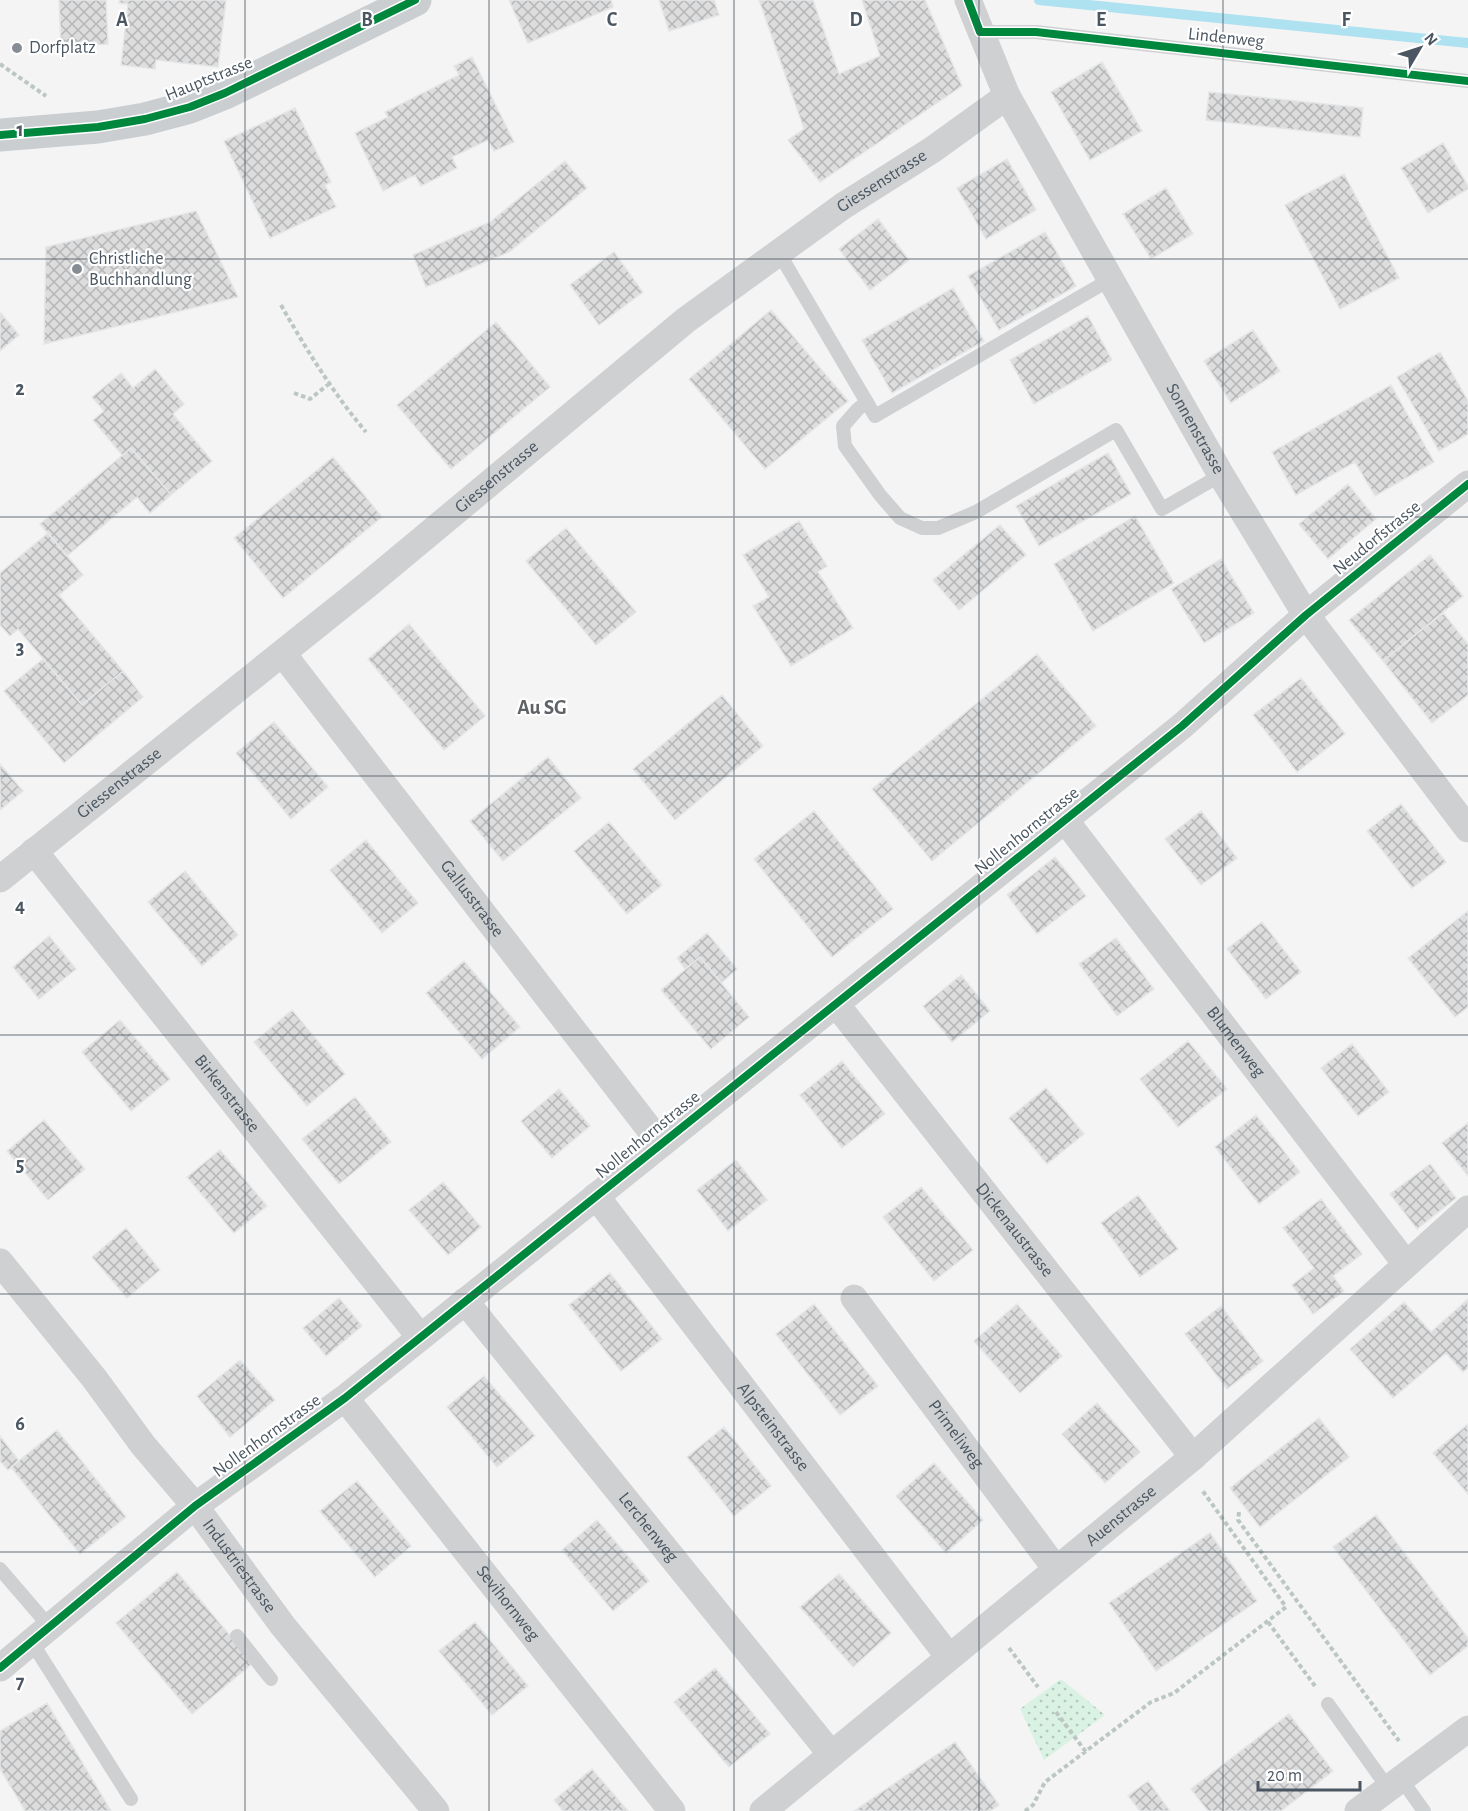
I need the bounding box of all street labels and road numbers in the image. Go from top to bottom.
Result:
street label: Lindenweg [1187,25,1265,51]
street label: Hauptstrasse [163,53,255,105]
street label: Giessenstrasse [834,147,930,216]
street label: Sonnenstrasse [1162,381,1228,477]
street label: Giessenstrasse [452,438,542,517]
street label: Neudorfstrasse [1330,497,1424,579]
street label: Giessenstrasse [74,744,165,822]
street label: Nollenhornstrasse [971,784,1083,878]
street label: Gallusstrasse [437,857,507,940]
street label: Blumenweg [1203,1003,1268,1081]
street label: Birkenstrasse [191,1052,263,1136]
street label: Nollenhornstrasse [592,1088,704,1182]
street label: Dickenaustrasse [972,1180,1057,1281]
street label: Alpsteinstrasse [733,1379,812,1475]
street label: Nollenhornstrasse [210,1391,324,1481]
street label: Primeliweg [925,1397,987,1472]
street label: Auenstrasse [1083,1482,1160,1550]
street label: Lerchenweg [615,1489,681,1566]
street label: Industriestrasse [199,1516,279,1616]
street label: Sevihornweg [473,1563,543,1644]

